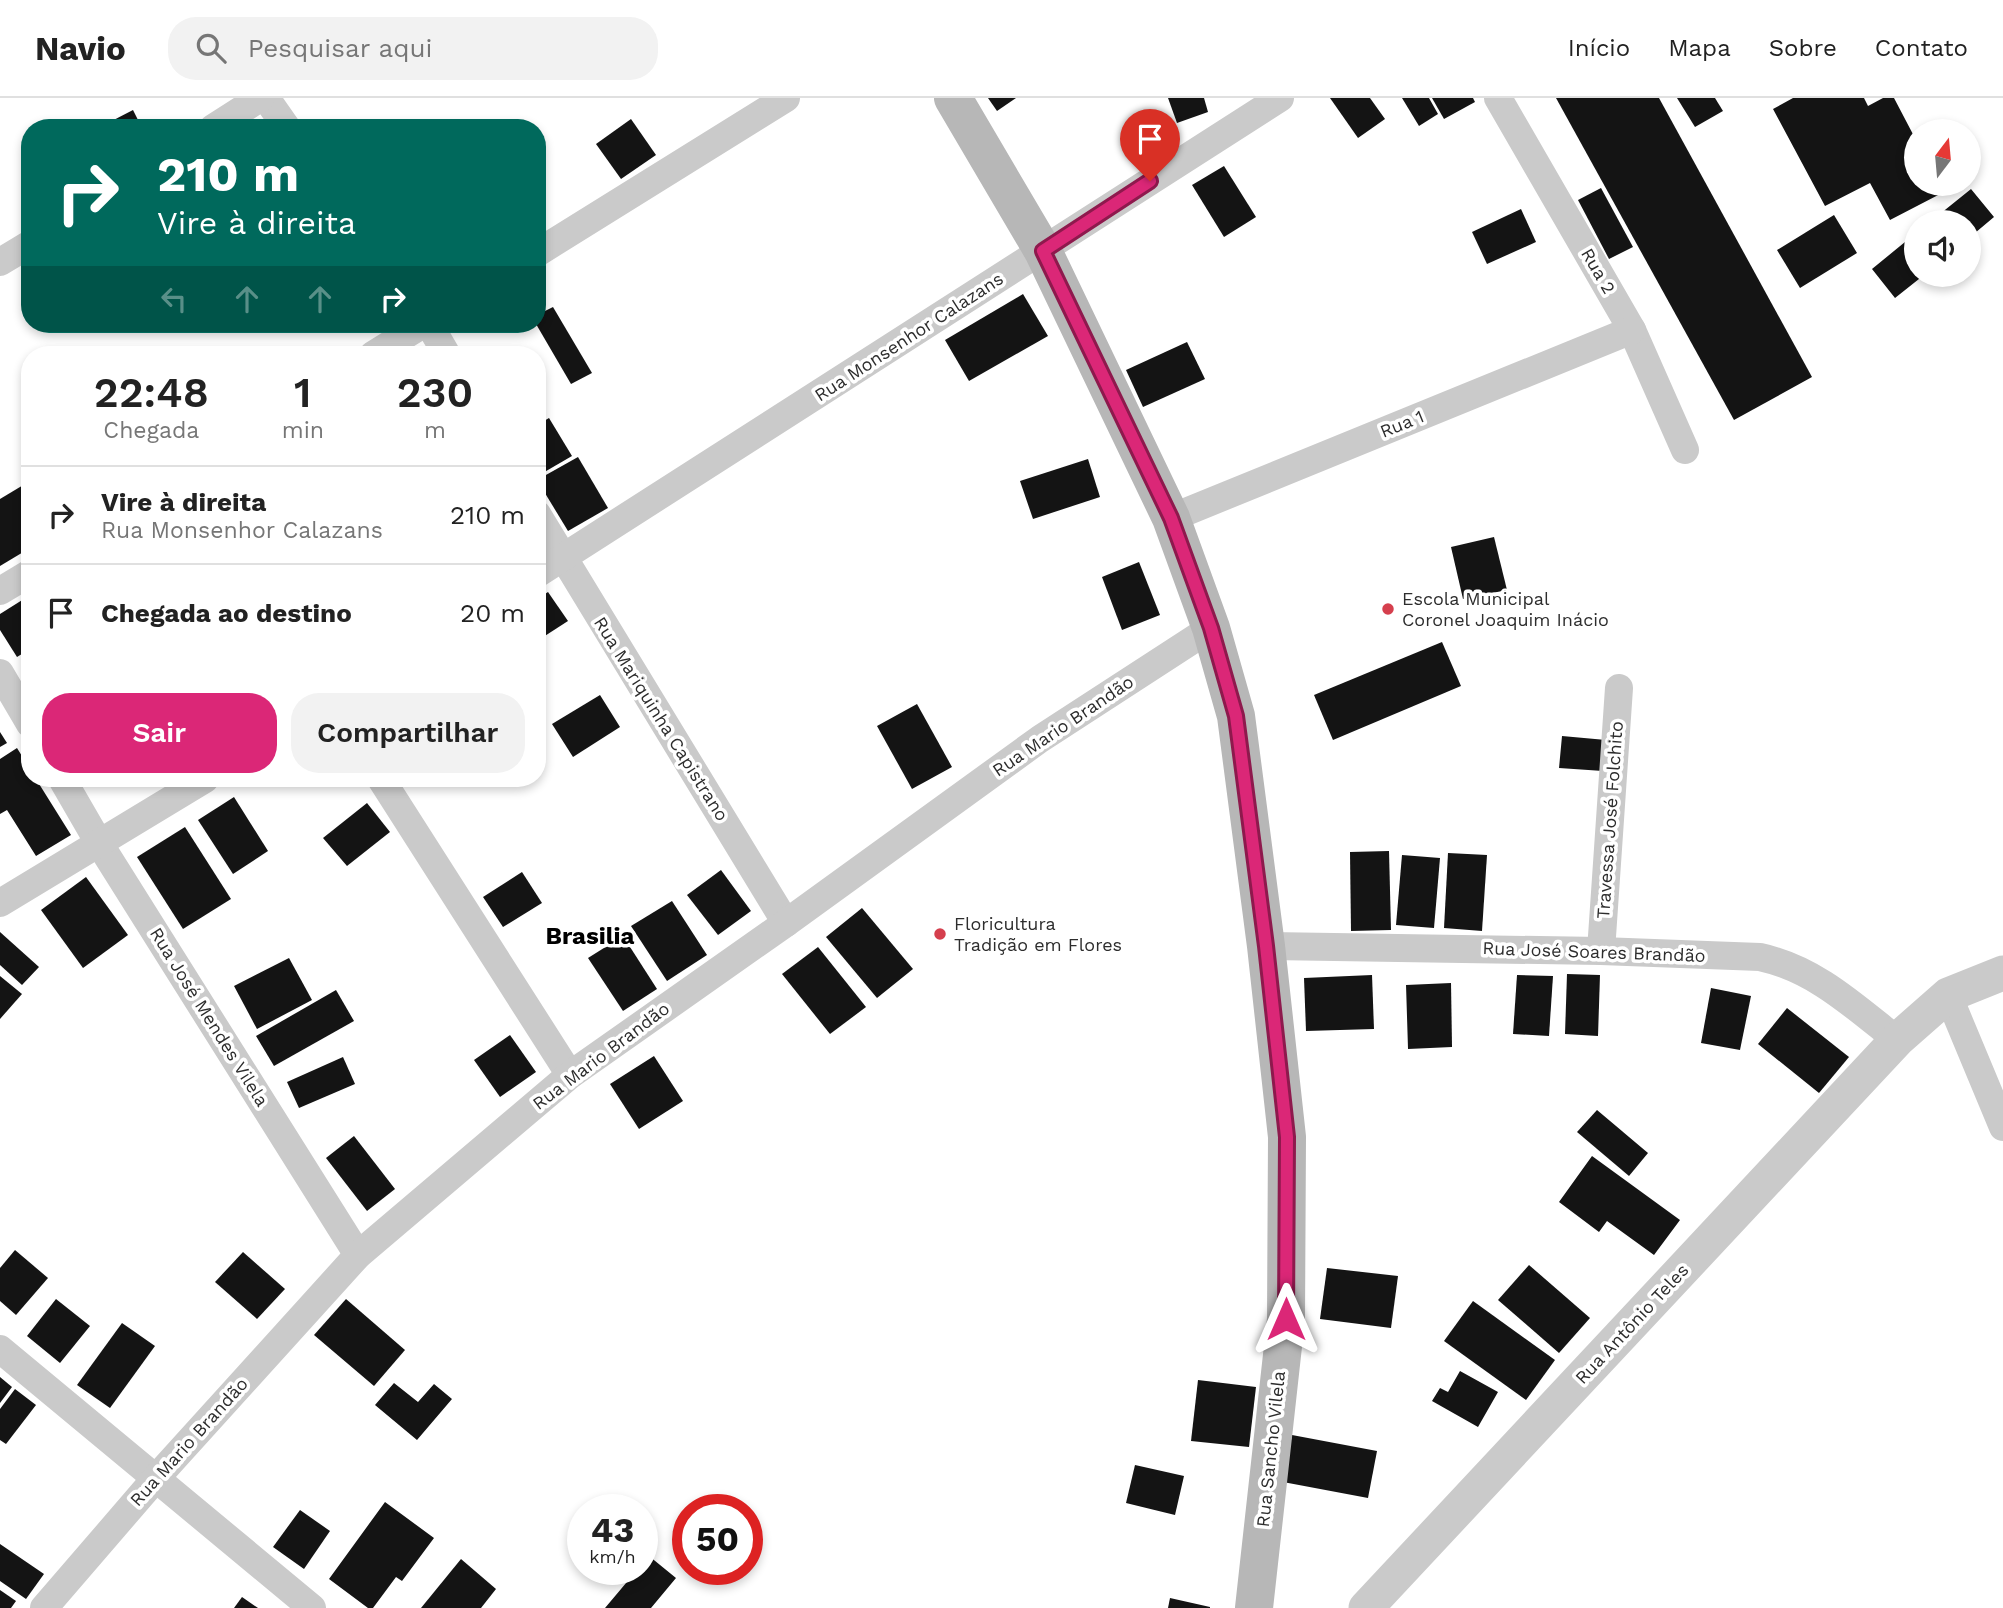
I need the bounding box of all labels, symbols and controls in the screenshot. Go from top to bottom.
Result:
search box [168,17,658,80]
text: Navio [35,29,126,68]
icon: search [192,29,230,67]
text: Pesquisar aqui [248,33,433,63]
text: Início [1568,34,1630,62]
text: Mapa [1668,34,1731,62]
text: Sobre [1769,34,1837,62]
text: Contato [1875,34,1968,62]
pin [1120,109,1180,181]
north arrow [1904,119,1981,196]
map controls [1904,119,1981,287]
icon: arrive [1131,120,1169,158]
text: 210 m [157,145,299,203]
icon: right [42,147,133,238]
text: Vire à direita [157,204,356,242]
button: sound [1904,210,1981,287]
street label: Rua 2 [1577,244,1620,297]
street label: Rua Monsenhor Calazans [810,268,1007,405]
icon: left [155,280,193,318]
icon: ahead [228,280,266,318]
icon: ahead [301,280,339,318]
icon: right [374,280,412,318]
text: 22:48 [94,368,209,417]
text: 1 [294,368,312,417]
text: 230 [397,368,473,417]
street label: Rua 1 [1377,405,1427,442]
text: Chegada [103,417,199,444]
text: min [282,417,324,444]
text: m [424,417,446,444]
text: Vire à direita [101,487,266,517]
icon: right [42,496,80,534]
text: 210 m [450,500,525,530]
text: Rua Monsenhor Calazans [101,517,383,544]
place label: Escola Municipal Coronel Joaquim Inácio [1402,588,1609,630]
icon: arrive [42,594,80,632]
text: Chegada ao destino [101,598,352,628]
text: 20 m [460,598,525,628]
marker: Escola Municipal Coronel Joaquim Inácio [1380,601,1396,617]
street label: Rua Mariquinha Capistrano [590,613,733,825]
street label: Rua Mario Brandão [988,671,1137,781]
button: Sair [42,693,277,773]
button: Compartilhar [291,693,525,773]
street label: Travessa José Folchito [1592,720,1627,920]
place label: Floricultura Tradição em Flores [954,913,1122,955]
district label: Brasilia [545,922,635,950]
street label: Rua José Mendes Vilela [146,924,273,1110]
marker: Floricultura Tradição em Flores [932,926,948,942]
street label: Rua José Soares Brandão [1482,937,1706,966]
street label: Rua Mario Brandão [528,997,673,1114]
street label: Rua Antônio Teles [1571,1259,1693,1388]
position arrow [1249,1282,1323,1356]
street label: Rua Sancho Vilela [1252,1370,1289,1528]
street label: Rua Mario Brandão [125,1373,252,1510]
speed limit sign: 50 [672,1494,763,1585]
text: 43 [591,1509,634,1551]
text: km/h [589,1546,636,1567]

